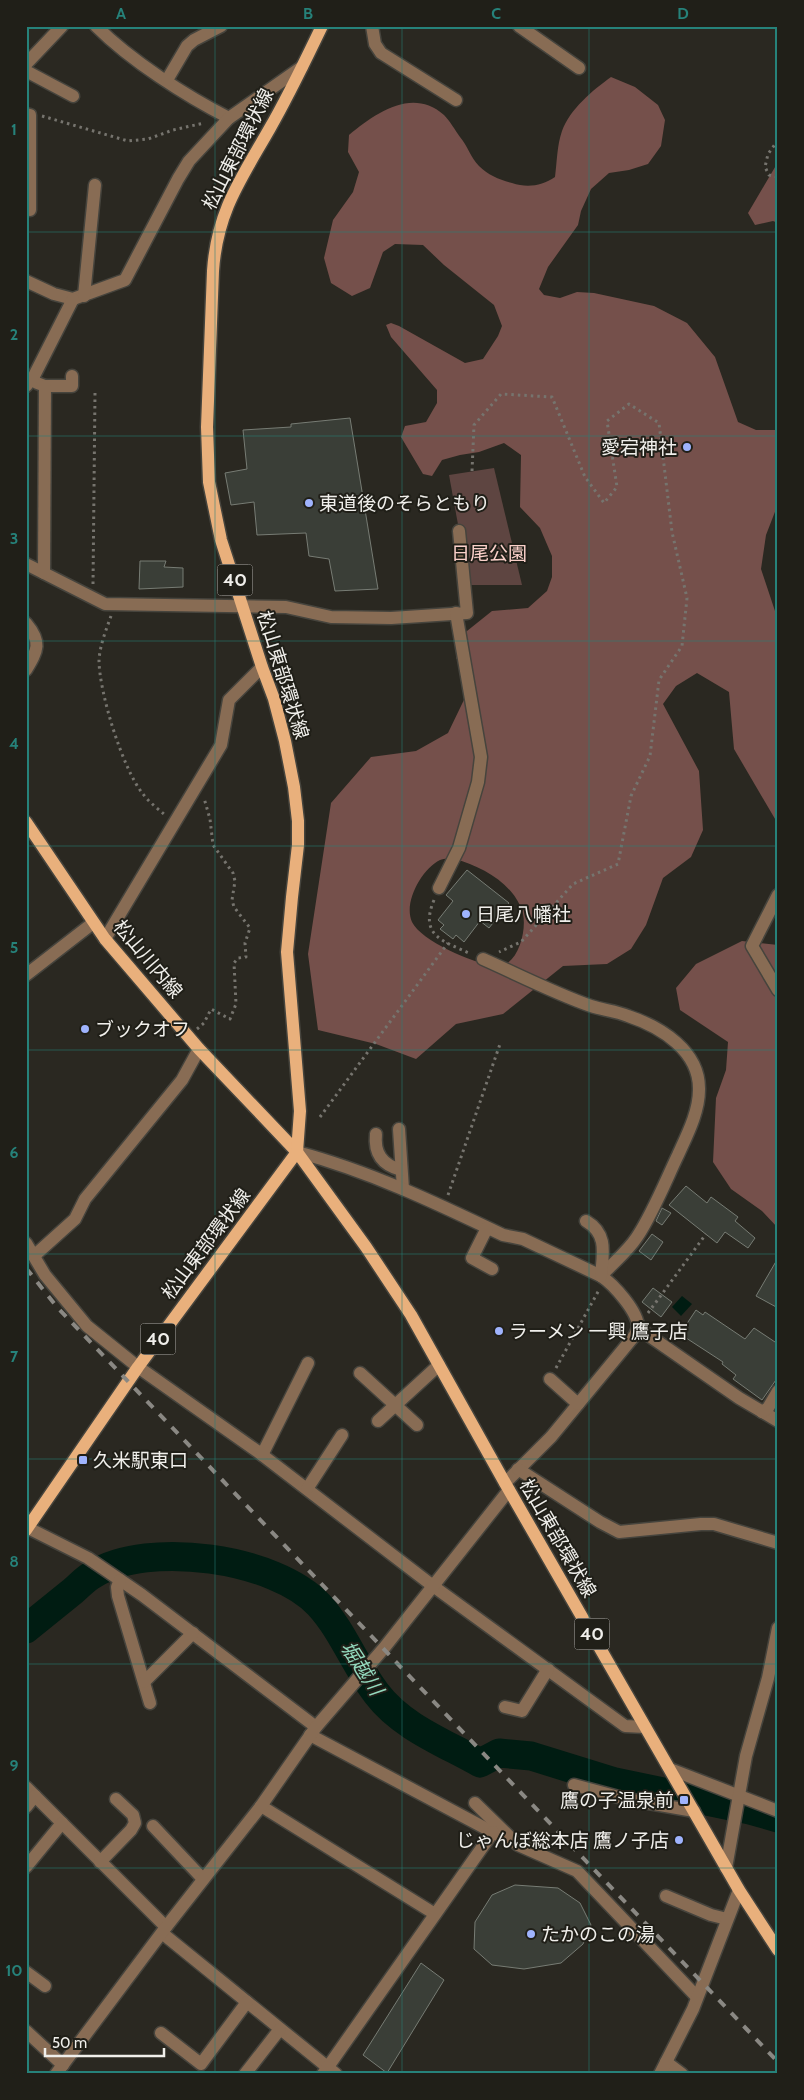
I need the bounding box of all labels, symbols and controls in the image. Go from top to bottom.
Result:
text: A [116,4,126,23]
text: B [303,4,313,23]
text: C [491,4,501,23]
text: D [677,4,689,23]
street label: 松山東部環状線 [198,85,278,213]
text: 1 [11,120,17,139]
text: 2 [10,325,18,344]
place label: 愛宕神社 [601,436,677,459]
marker: 愛宕神社 [681,441,693,453]
place label: 東道後のそらともり [319,492,490,515]
marker: 東道後のそらともり [303,497,315,509]
text: 3 [10,529,18,548]
park label: 日尾公園 [451,542,527,565]
road number: 40 [218,564,252,596]
street label: 松山東部環状線 [253,608,313,742]
text: 4 [9,734,19,753]
place label: 日尾八幡社 [476,903,571,926]
marker: 日尾八幡社 [460,908,472,920]
street label: 松山川内線 [109,915,187,1003]
text: 5 [10,938,18,957]
place label: ブックオフ [95,1018,190,1041]
marker: ブックオフ [79,1023,91,1035]
text: 6 [10,1143,19,1162]
street label: 松山東部環状線 [157,1184,255,1304]
place label: ラーメン 一興 鷹子店 [509,1320,688,1343]
road number: 40 [140,1324,176,1355]
marker: ラーメン 一興 鷹子店 [493,1325,505,1337]
text: 7 [10,1347,19,1366]
place label: 久米駅東口 [93,1449,188,1472]
marker: 久米駅東口 [77,1454,89,1466]
street label: 松山東部環状線 [515,1475,601,1601]
text: 8 [9,1552,19,1571]
road number: 40 [574,1618,610,1650]
water label: 堀越川 [336,1636,389,1701]
text: 9 [10,1756,19,1775]
place label: 鷹の子温泉前 [560,1789,674,1812]
marker: 鷹の子温泉前 [678,1794,690,1806]
place label: じゃんぼ総本店 鷹ノ子店 [456,1829,669,1852]
marker: じゃんぼ総本店 鷹ノ子店 [673,1834,685,1846]
place label: たかのこの湯 [541,1923,655,1946]
marker: たかのこの湯 [525,1928,537,1940]
text: 10 [5,1961,23,1980]
scale bar [45,2025,164,2057]
text: 50 m [52,2034,87,2052]

